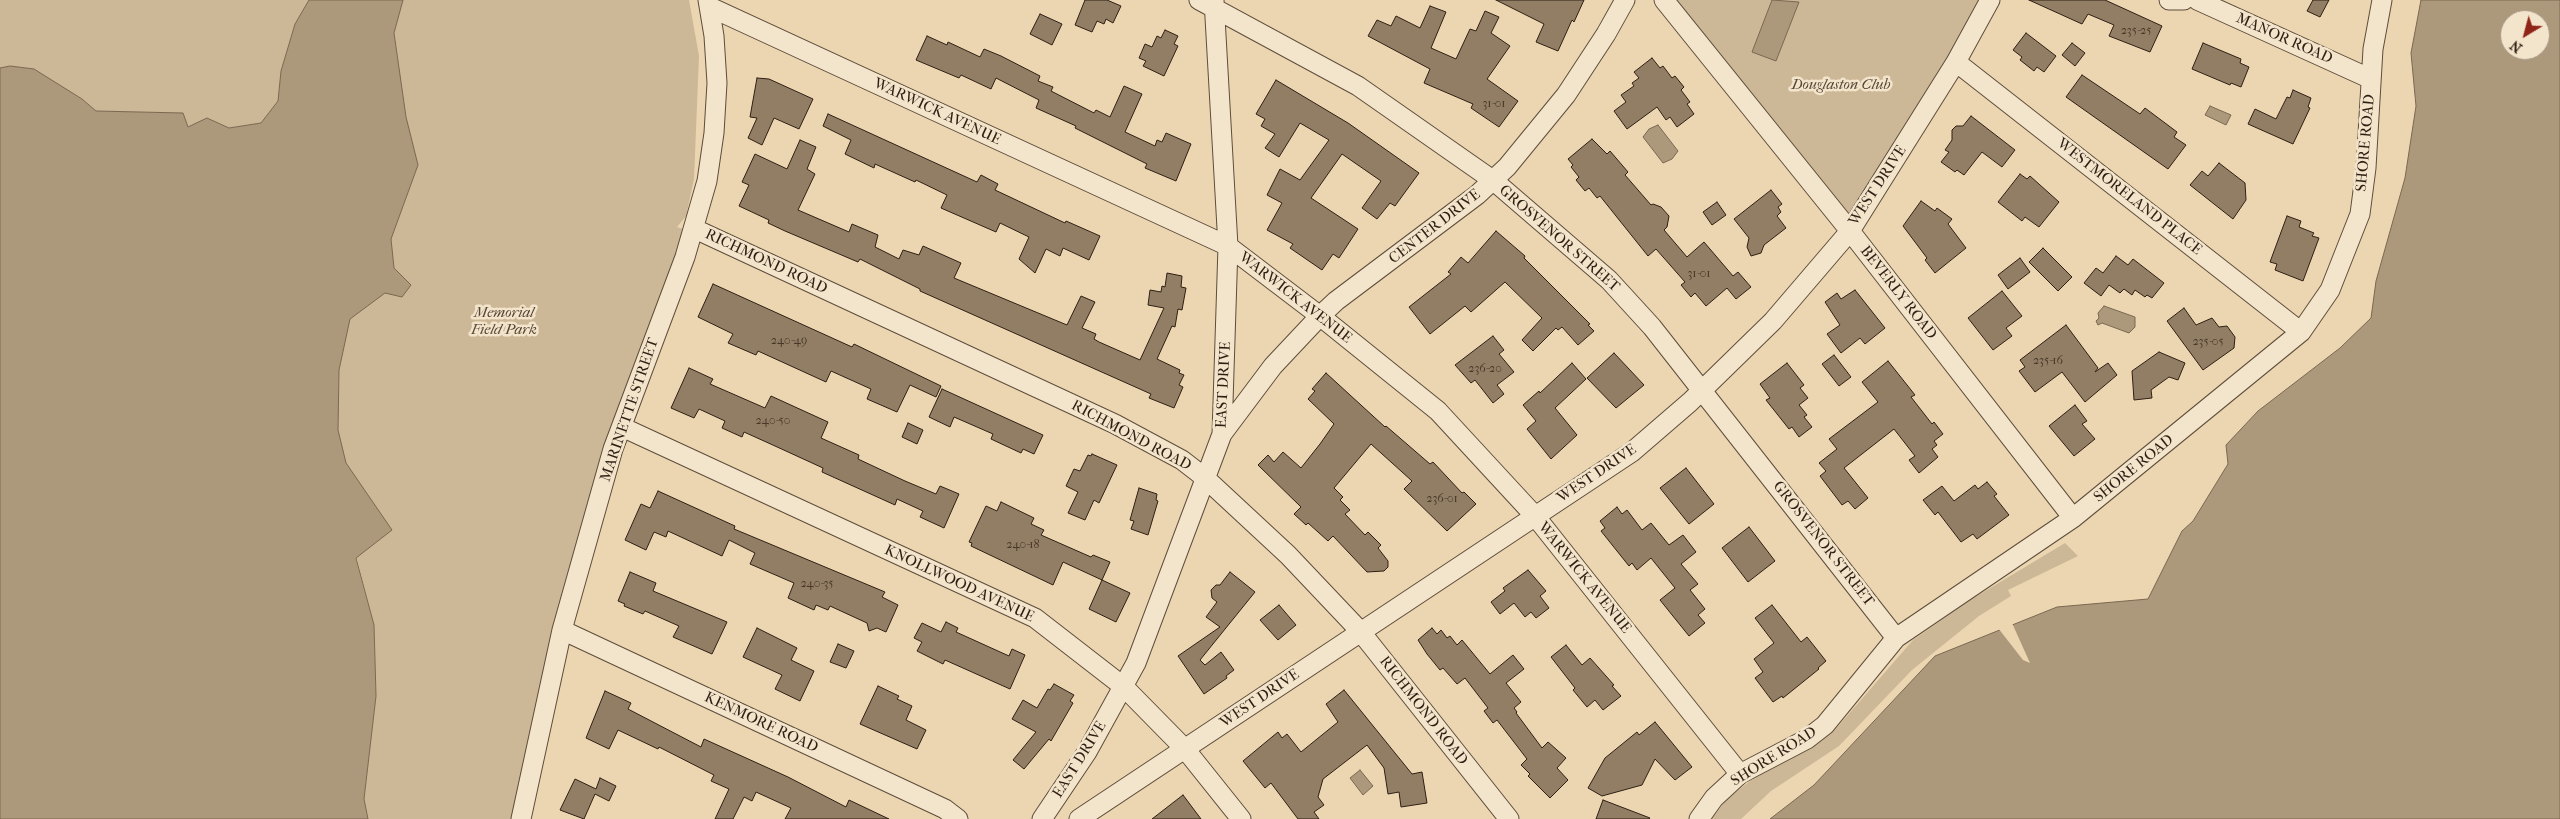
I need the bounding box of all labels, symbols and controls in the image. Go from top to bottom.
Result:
street label: MANOR ROAD [2233,10,2335,68]
north arrow [2500,10,2550,60]
house number: 235-25 [2121,24,2151,38]
text: N [2507,37,2526,57]
street label: WARWICK AVENUE [871,75,1003,149]
park label: Douglaston Club [1792,76,1890,94]
street label: SHORE ROAD [2353,94,2379,192]
house number: 31-01 [1482,97,1506,111]
street label: WESTMORELAND PLACE [2053,135,2205,259]
street label: WEST DRIVE [1845,143,1911,229]
street label: GROSVENOR STREET [1495,182,1623,296]
street label: CENTER DRIVE [1386,186,1484,268]
street label: RICHMOND ROAD [702,226,830,298]
street label: BEVERLY ROAD [1856,243,1940,343]
street label: WARWICK AVENUE [1235,248,1355,348]
house number: 31-01 [1687,267,1711,281]
park label: Memorial Field Park [471,304,537,339]
house number: 240-49 [771,334,807,348]
house number: 235-05 [2192,335,2224,349]
street label: MARINETTE STREET [597,336,663,484]
street label: EAST DRIVE [1213,341,1235,429]
house number: 235-16 [2033,354,2063,368]
house number: 236-20 [1468,362,1502,376]
street label: RICHMOND ROAD [1068,397,1194,475]
house number: 240-50 [756,414,790,428]
street label: SHORE ROAD [2090,431,2178,507]
street label: WEST DRIVE [1554,441,1640,507]
street label: GROSVENOR STREET [1769,478,1877,610]
house number: 236-01 [1426,492,1458,506]
street label: WARWICK AVENUE [1534,519,1634,637]
house number: 240-18 [1006,538,1040,552]
street label: KNOLLWOOD AVENUE [881,541,1037,627]
house number: 240-35 [800,577,834,591]
street label: RICHMOND ROAD [1375,653,1471,769]
street label: WEST DRIVE [1217,666,1303,732]
street label: KENMORE ROAD [701,689,821,757]
street label: EAST DRIVE [1049,718,1111,802]
street label: SHORE ROAD [1728,723,1820,791]

